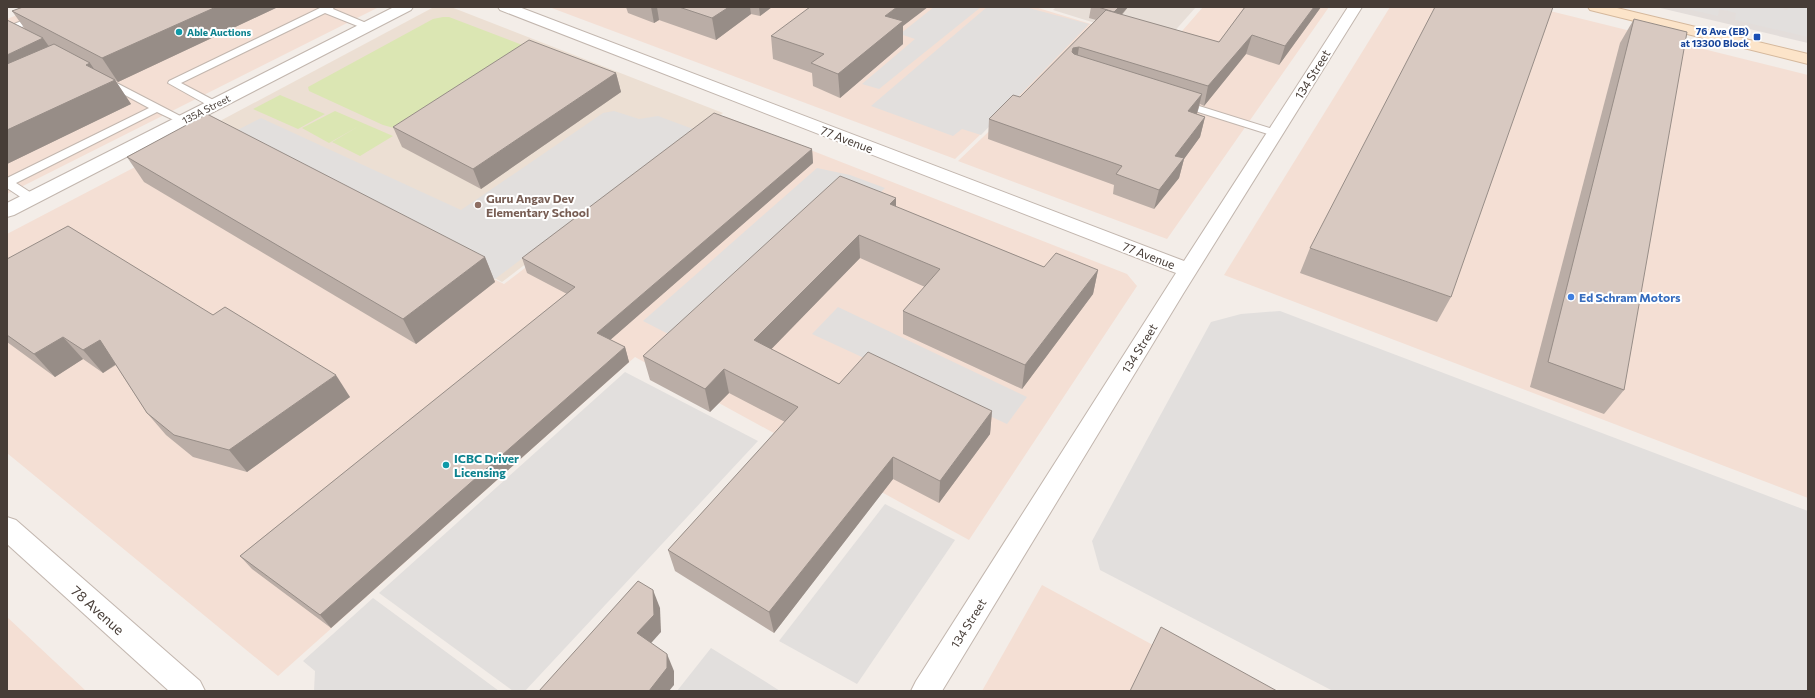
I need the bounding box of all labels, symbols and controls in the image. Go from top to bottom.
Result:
place label: 76 Ave (EB) at 13300 Block [1680,25,1749,49]
place label: Able Auctions [187,26,251,38]
marker: Able Auctions [174,27,184,37]
marker: 76 Ave (EB) at 13300 Block [1752,32,1762,42]
street label: 134 Street [1291,47,1333,101]
street label: 135A Street [180,92,232,126]
street label: 77 Avenue [819,123,875,155]
place label: Guru Angav Dev Elementary School [486,191,589,219]
marker: Guru Angav Dev Elementary School [473,200,483,210]
street label: 77 Avenue [1121,239,1177,271]
place label: Ed Schram Motors [1579,290,1681,304]
marker: Ed Schram Motors [1566,292,1576,302]
street label: 134 Street [1118,321,1160,375]
place label: ICBC Driver Licensing [454,451,519,479]
marker: ICBC Driver Licensing [441,460,451,470]
street label: 78 Avenue [68,582,128,638]
street label: 134 Street [947,596,989,650]

